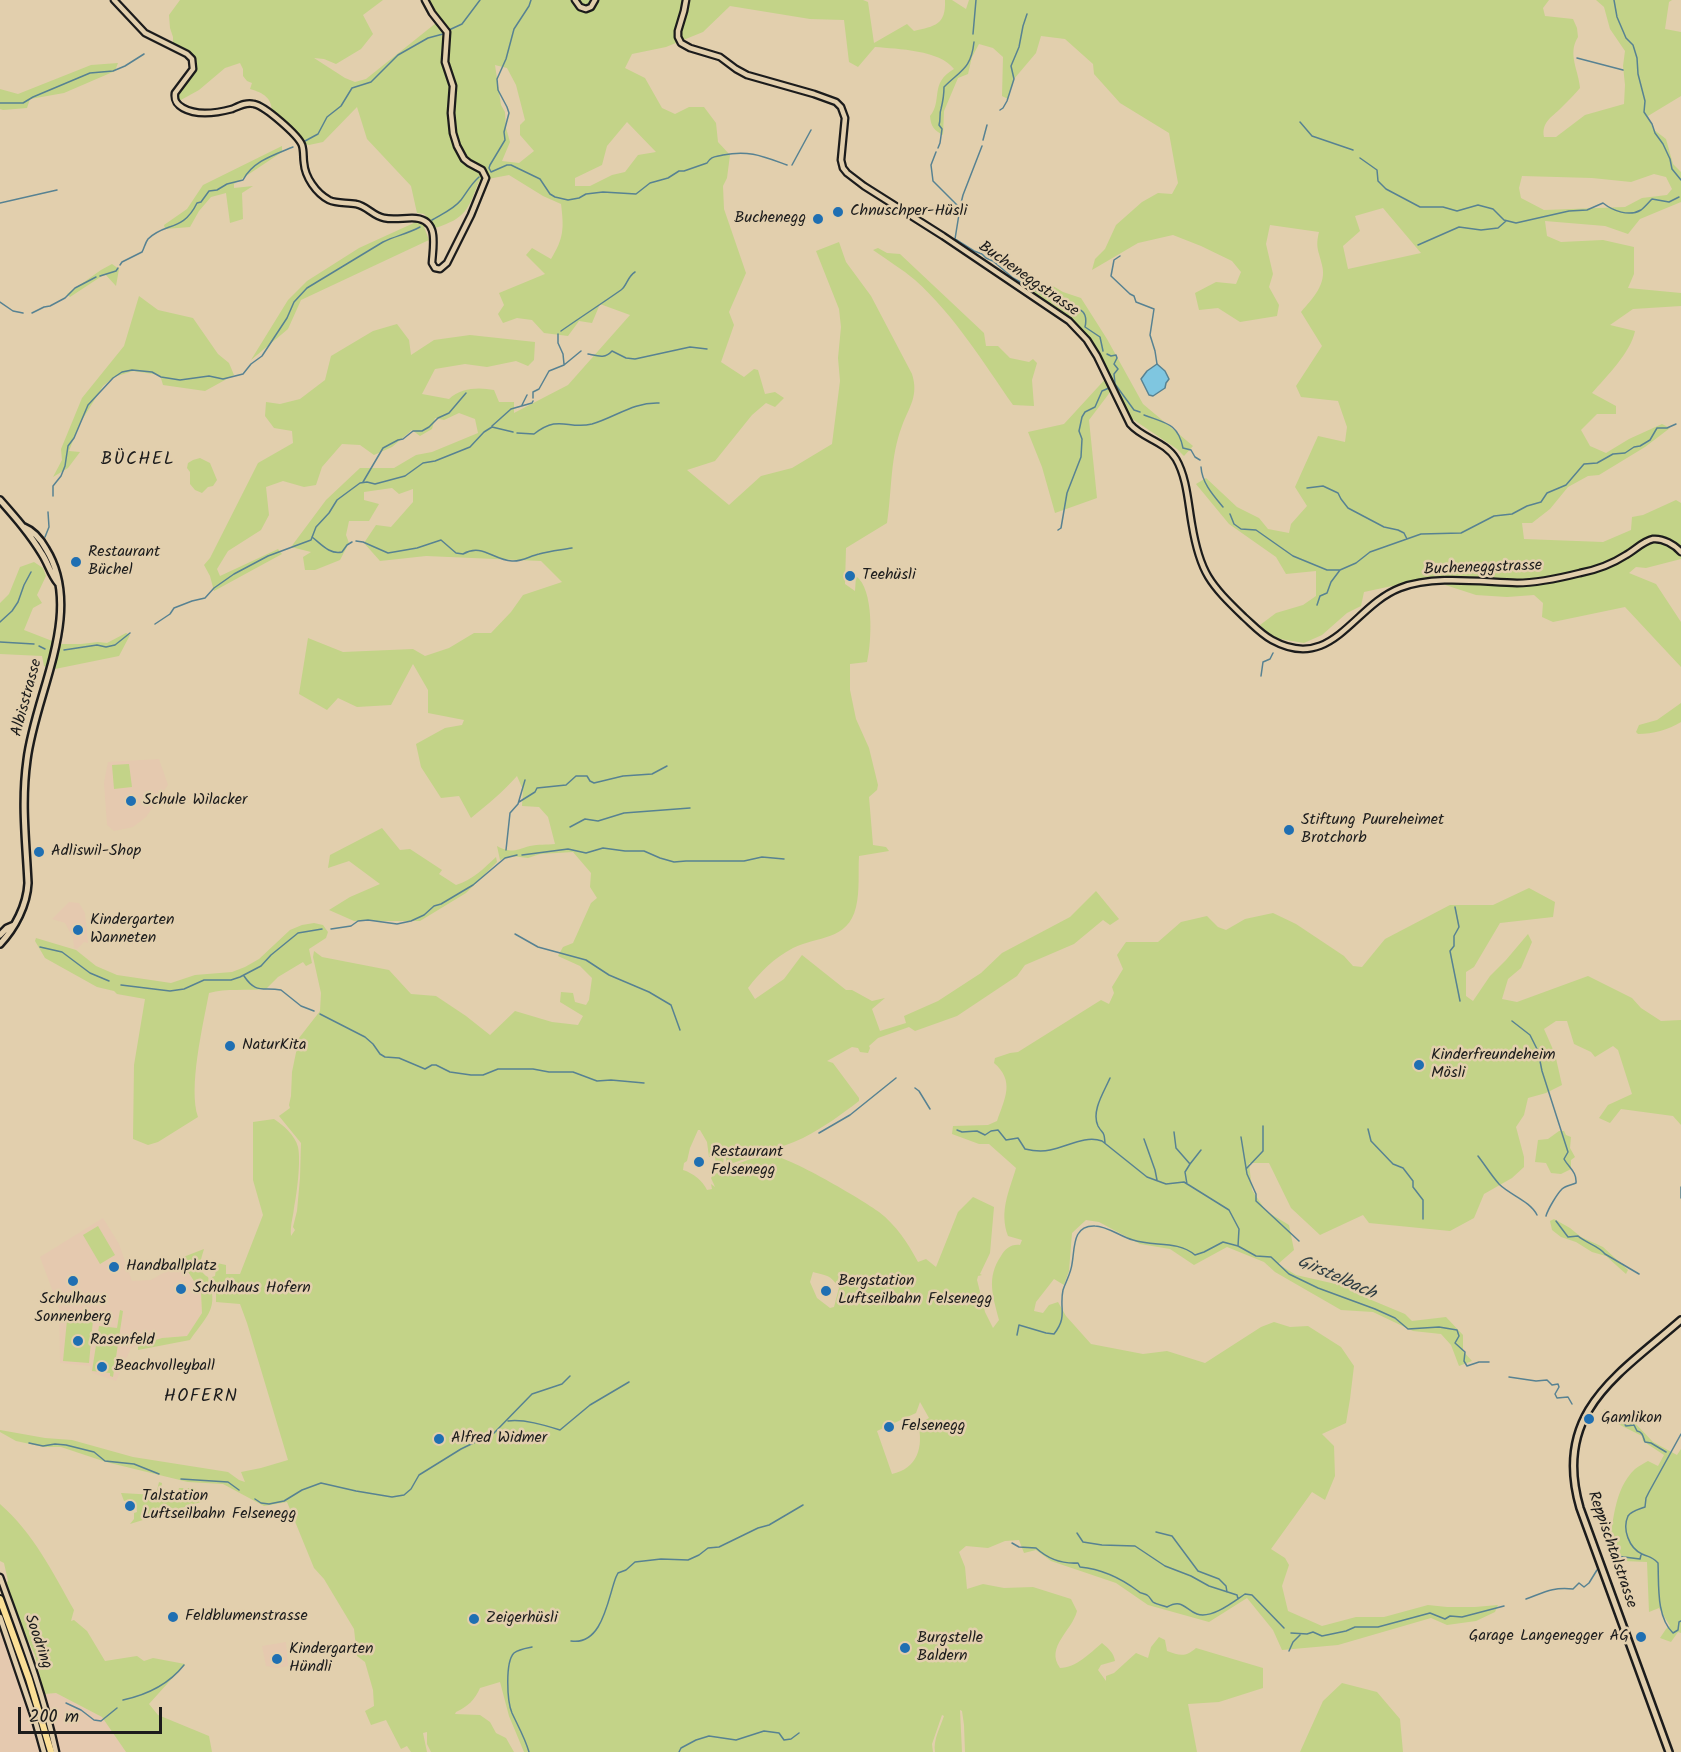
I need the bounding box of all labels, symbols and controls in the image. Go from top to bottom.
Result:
place label: Chnuschper-Hüsli [850,202,967,222]
marker: Chnuschper-Hüsli [831,205,845,219]
place label: Buchenegg [734,209,806,229]
marker: Buchenegg [811,212,825,226]
street label: Bucheneggstrasse [974,238,1082,322]
district label: BÜCHEL [101,450,175,472]
place label: Restaurant Büchel [88,543,160,581]
marker: Restaurant Büchel [69,555,83,569]
street label: Bucheneggstrasse [1424,557,1542,581]
place label: Teehüsli [862,566,916,586]
marker: Teehüsli [843,569,857,583]
street label: Albisstrasse [8,657,48,739]
place label: Schule Wilacker [143,791,247,811]
marker: Schule Wilacker [124,794,138,808]
place label: Stiftung Puureheimet Brotchorb [1301,811,1444,849]
marker: Stiftung Puureheimet Brotchorb [1282,823,1296,837]
place label: Adliswil-Shop [51,842,141,862]
marker: Adliswil-Shop [32,845,46,859]
place label: Kindergarten Wanneten [90,911,175,949]
marker: Kindergarten Wanneten [71,923,85,937]
place label: NaturKita [242,1036,306,1056]
marker: NaturKita [223,1039,237,1053]
place label: Kinderfreundeheim Mösli [1431,1046,1556,1084]
marker: Kinderfreundeheim Mösli [1412,1058,1426,1072]
place label: Restaurant Felsenegg [711,1143,783,1181]
marker: Restaurant Felsenegg [692,1155,706,1169]
water label: Girstelbach [1293,1252,1379,1306]
place label: Handballplatz [126,1257,217,1277]
marker: Handballplatz [107,1260,121,1274]
place label: Bergstation Luftseilbahn Felsenegg [838,1272,992,1310]
marker: Schulhaus Sonnenberg [66,1274,80,1288]
place label: Schulhaus Hofern [193,1279,311,1299]
marker: Schulhaus Hofern [174,1282,188,1296]
marker: Bergstation Luftseilbahn Felsenegg [819,1284,833,1298]
place label: Schulhaus Sonnenberg [34,1290,112,1328]
place label: Rasenfeld [90,1331,155,1351]
marker: Rasenfeld [71,1334,85,1348]
place label: Beachvolleyball [114,1357,215,1377]
marker: Beachvolleyball [95,1360,109,1374]
district label: HOFERN [164,1387,238,1409]
place label: Gamlikon [1601,1409,1662,1429]
marker: Gamlikon [1582,1412,1596,1426]
place label: Felsenegg [901,1417,965,1437]
marker: Felsenegg [882,1420,896,1434]
place label: Alfred Widmer [451,1429,547,1449]
marker: Alfred Widmer [432,1432,446,1446]
place label: Talstation Luftseilbahn Felsenegg [142,1487,296,1525]
street label: Reppischtalstrasse [1582,1489,1640,1611]
marker: Talstation Luftseilbahn Felsenegg [123,1499,137,1513]
place label: Feldblumenstrasse [185,1607,308,1627]
place label: Zeigerhüsli [486,1609,558,1629]
marker: Feldblumenstrasse [166,1610,180,1624]
street label: Soodring [19,1612,55,1672]
marker: Zeigerhüsli [467,1612,481,1626]
place label: Garage Langenegger AG [1469,1627,1629,1647]
place label: Burgstelle Baldern [917,1629,983,1667]
marker: Garage Langenegger AG [1634,1630,1648,1644]
place label: Kindergarten Hündli [289,1640,374,1678]
marker: Burgstelle Baldern [898,1641,912,1655]
marker: Kindergarten Hündli [270,1652,284,1666]
scale bar [21,1695,165,1733]
text: 200 m [29,1703,79,1732]

